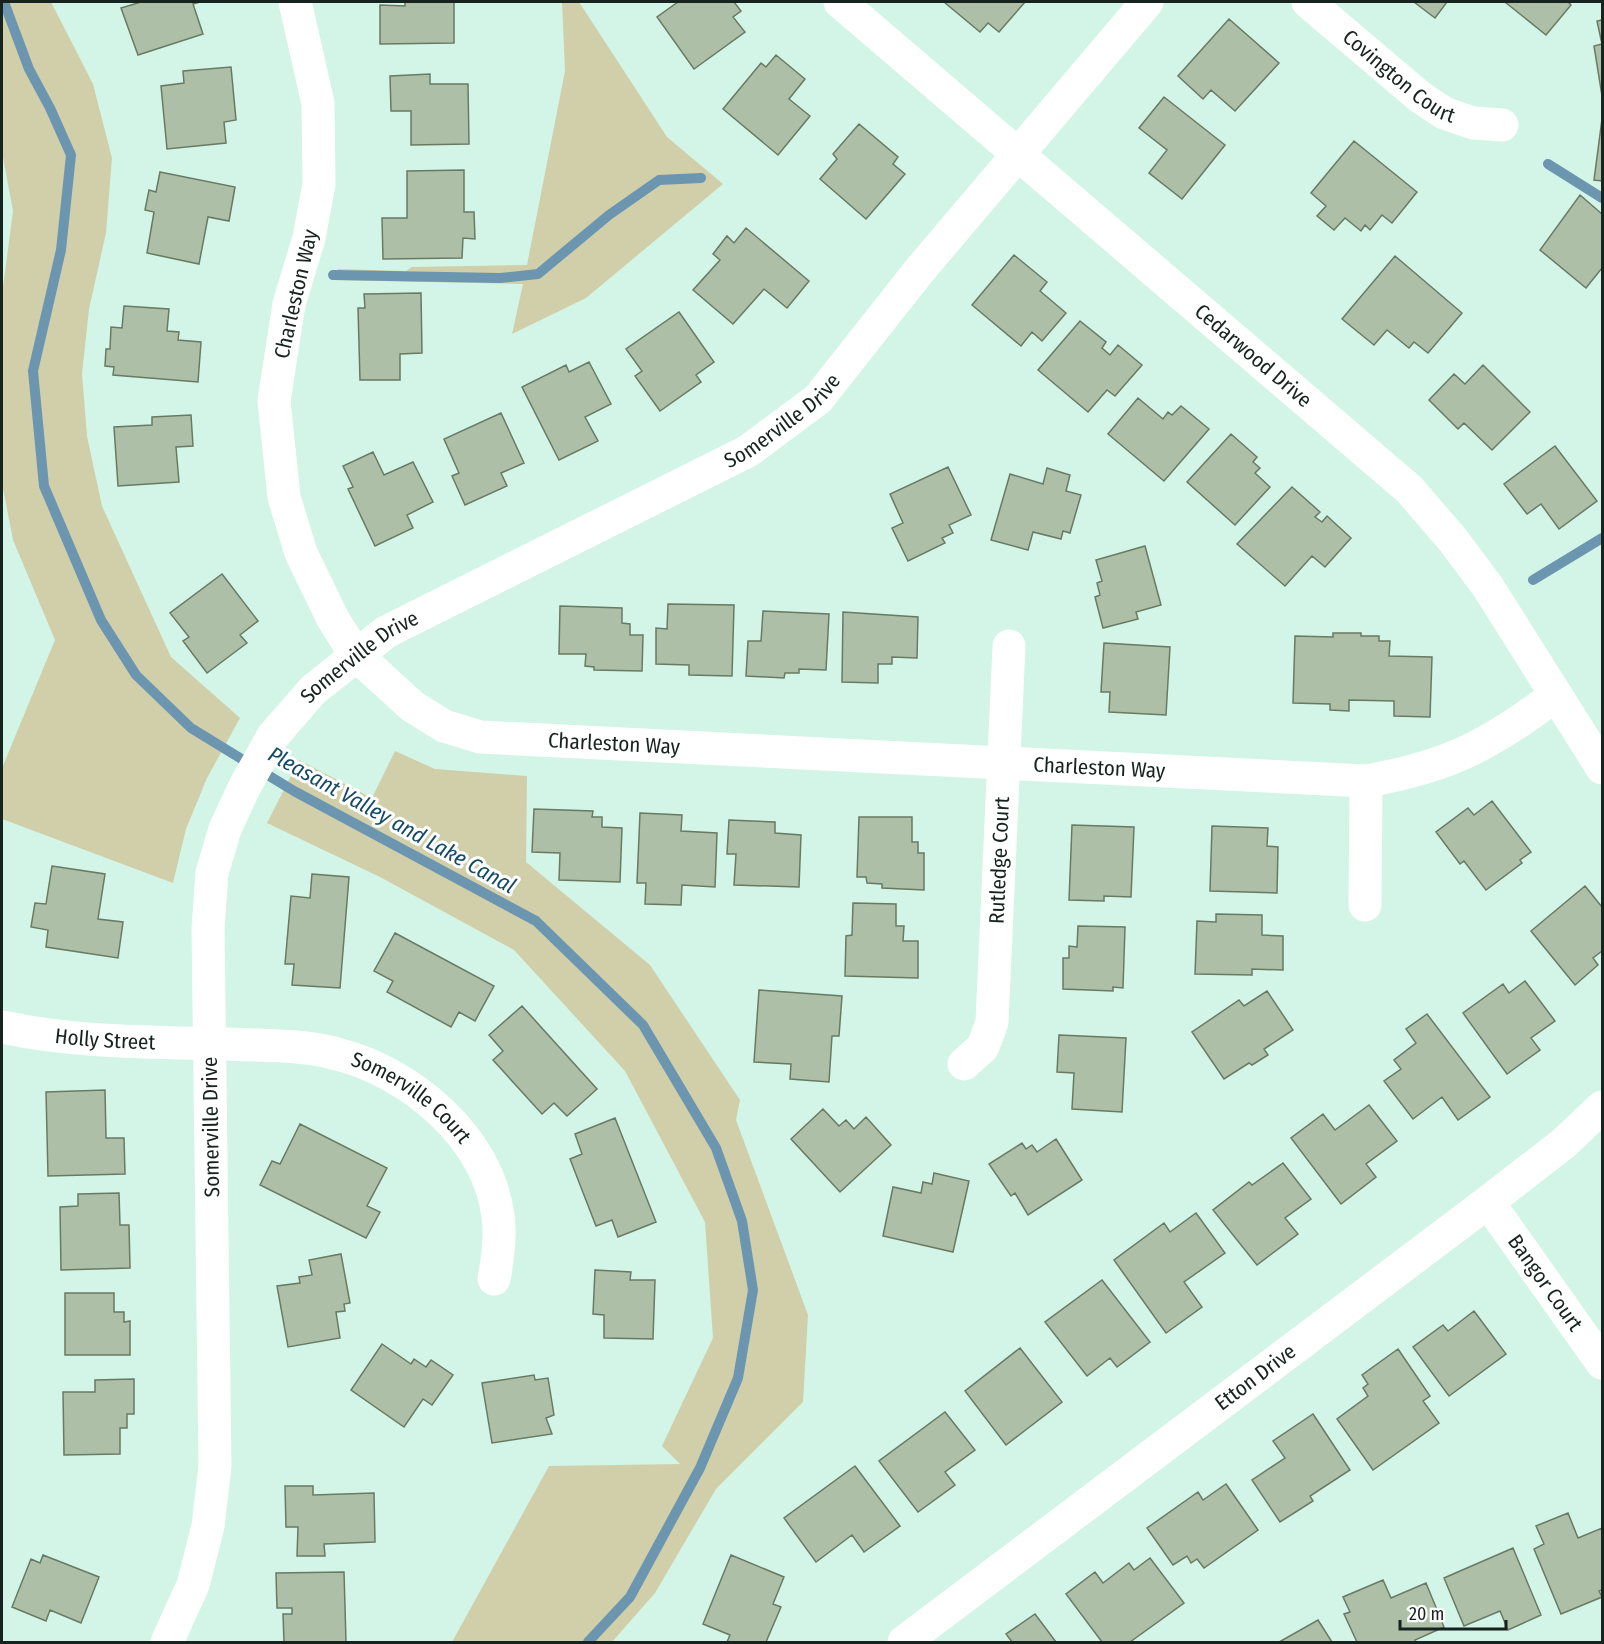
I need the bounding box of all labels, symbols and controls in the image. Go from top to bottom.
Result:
street label: Covington Court [1337,24,1459,129]
street label: Charleston Way [268,226,324,361]
street label: Cedarwood Drive [1189,298,1317,413]
street label: Somerville Drive [720,369,846,474]
street label: Somerville Drive [295,605,423,708]
street label: Charleston Way [547,727,681,760]
water label: Pleasant Valley and Lake Canal [264,741,521,900]
street label: Charleston Way [1033,751,1167,784]
street label: Rutledge Court [983,796,1015,925]
street label: Holly Street [53,1023,156,1055]
street label: Somerville Court [348,1046,477,1149]
street label: Somerville Drive [197,1056,225,1198]
street label: Bangor Court [1502,1229,1588,1336]
street label: Etton Drive [1210,1338,1301,1416]
scale bar [1400,1593,1506,1631]
text: 20 m [1409,1603,1444,1625]

